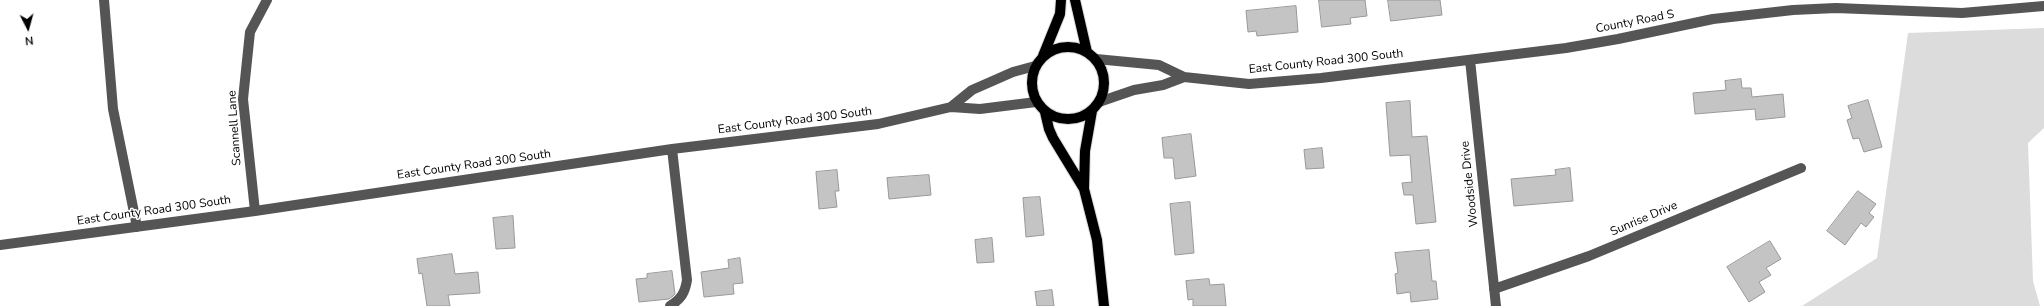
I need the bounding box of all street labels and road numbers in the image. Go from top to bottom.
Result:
street label: County Road S [1594,7,1676,37]
street label: East County Road 300 South [1248,47,1404,77]
street label: Scannell Lane [225,90,245,166]
street label: East County Road 300 South [717,104,873,138]
street label: Woodside Drive [1458,140,1482,228]
street label: East County Road 300 South [396,147,552,183]
street label: East County Road 300 South [76,193,232,229]
street label: Sunrise Drive [1608,198,1680,240]

